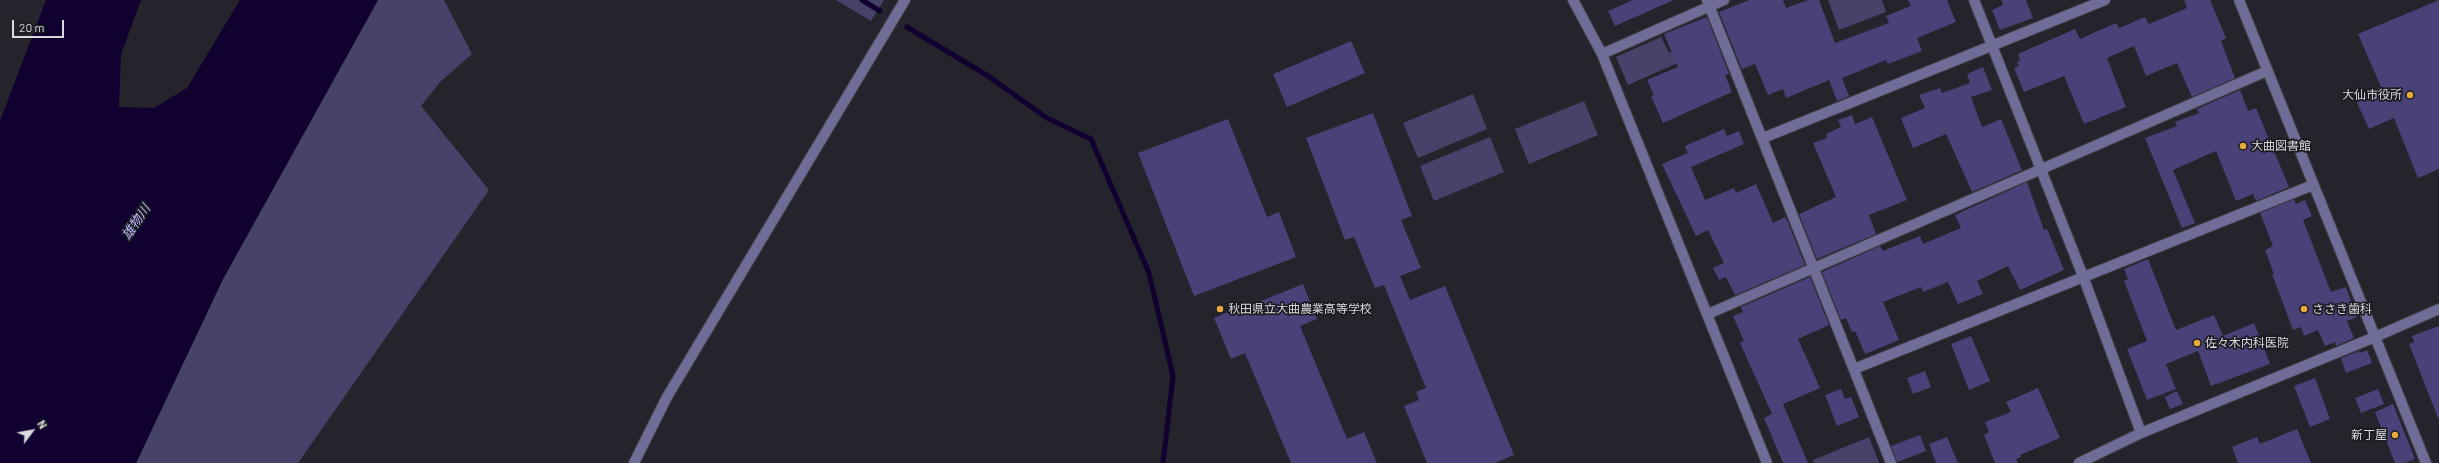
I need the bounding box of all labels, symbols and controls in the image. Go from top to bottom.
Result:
scale bar [14,12,66,38]
text: 20 m [19,20,45,34]
place label: 大仙市役所 [2342,88,2402,102]
marker: 大仙市役所 [2405,90,2415,100]
place label: 大曲図書館 [2251,139,2311,153]
marker: 大曲図書館 [2238,141,2248,151]
water label: 雄物川 [119,201,153,243]
place label: 秋田県立大曲農業高等学校 [1228,302,1372,316]
place label: ささき歯科 [2312,302,2372,316]
marker: 秋田県立大曲農業高等学校 [1215,304,1225,314]
marker: ささき歯科 [2299,304,2309,314]
place label: 佐々木内科医院 [2205,336,2289,350]
marker: 佐々木内科医院 [2192,338,2202,348]
north arrow [12,411,52,451]
text: N [35,418,50,431]
place label: 新丁屋 [2351,428,2387,442]
marker: 新丁屋 [2390,430,2400,440]

